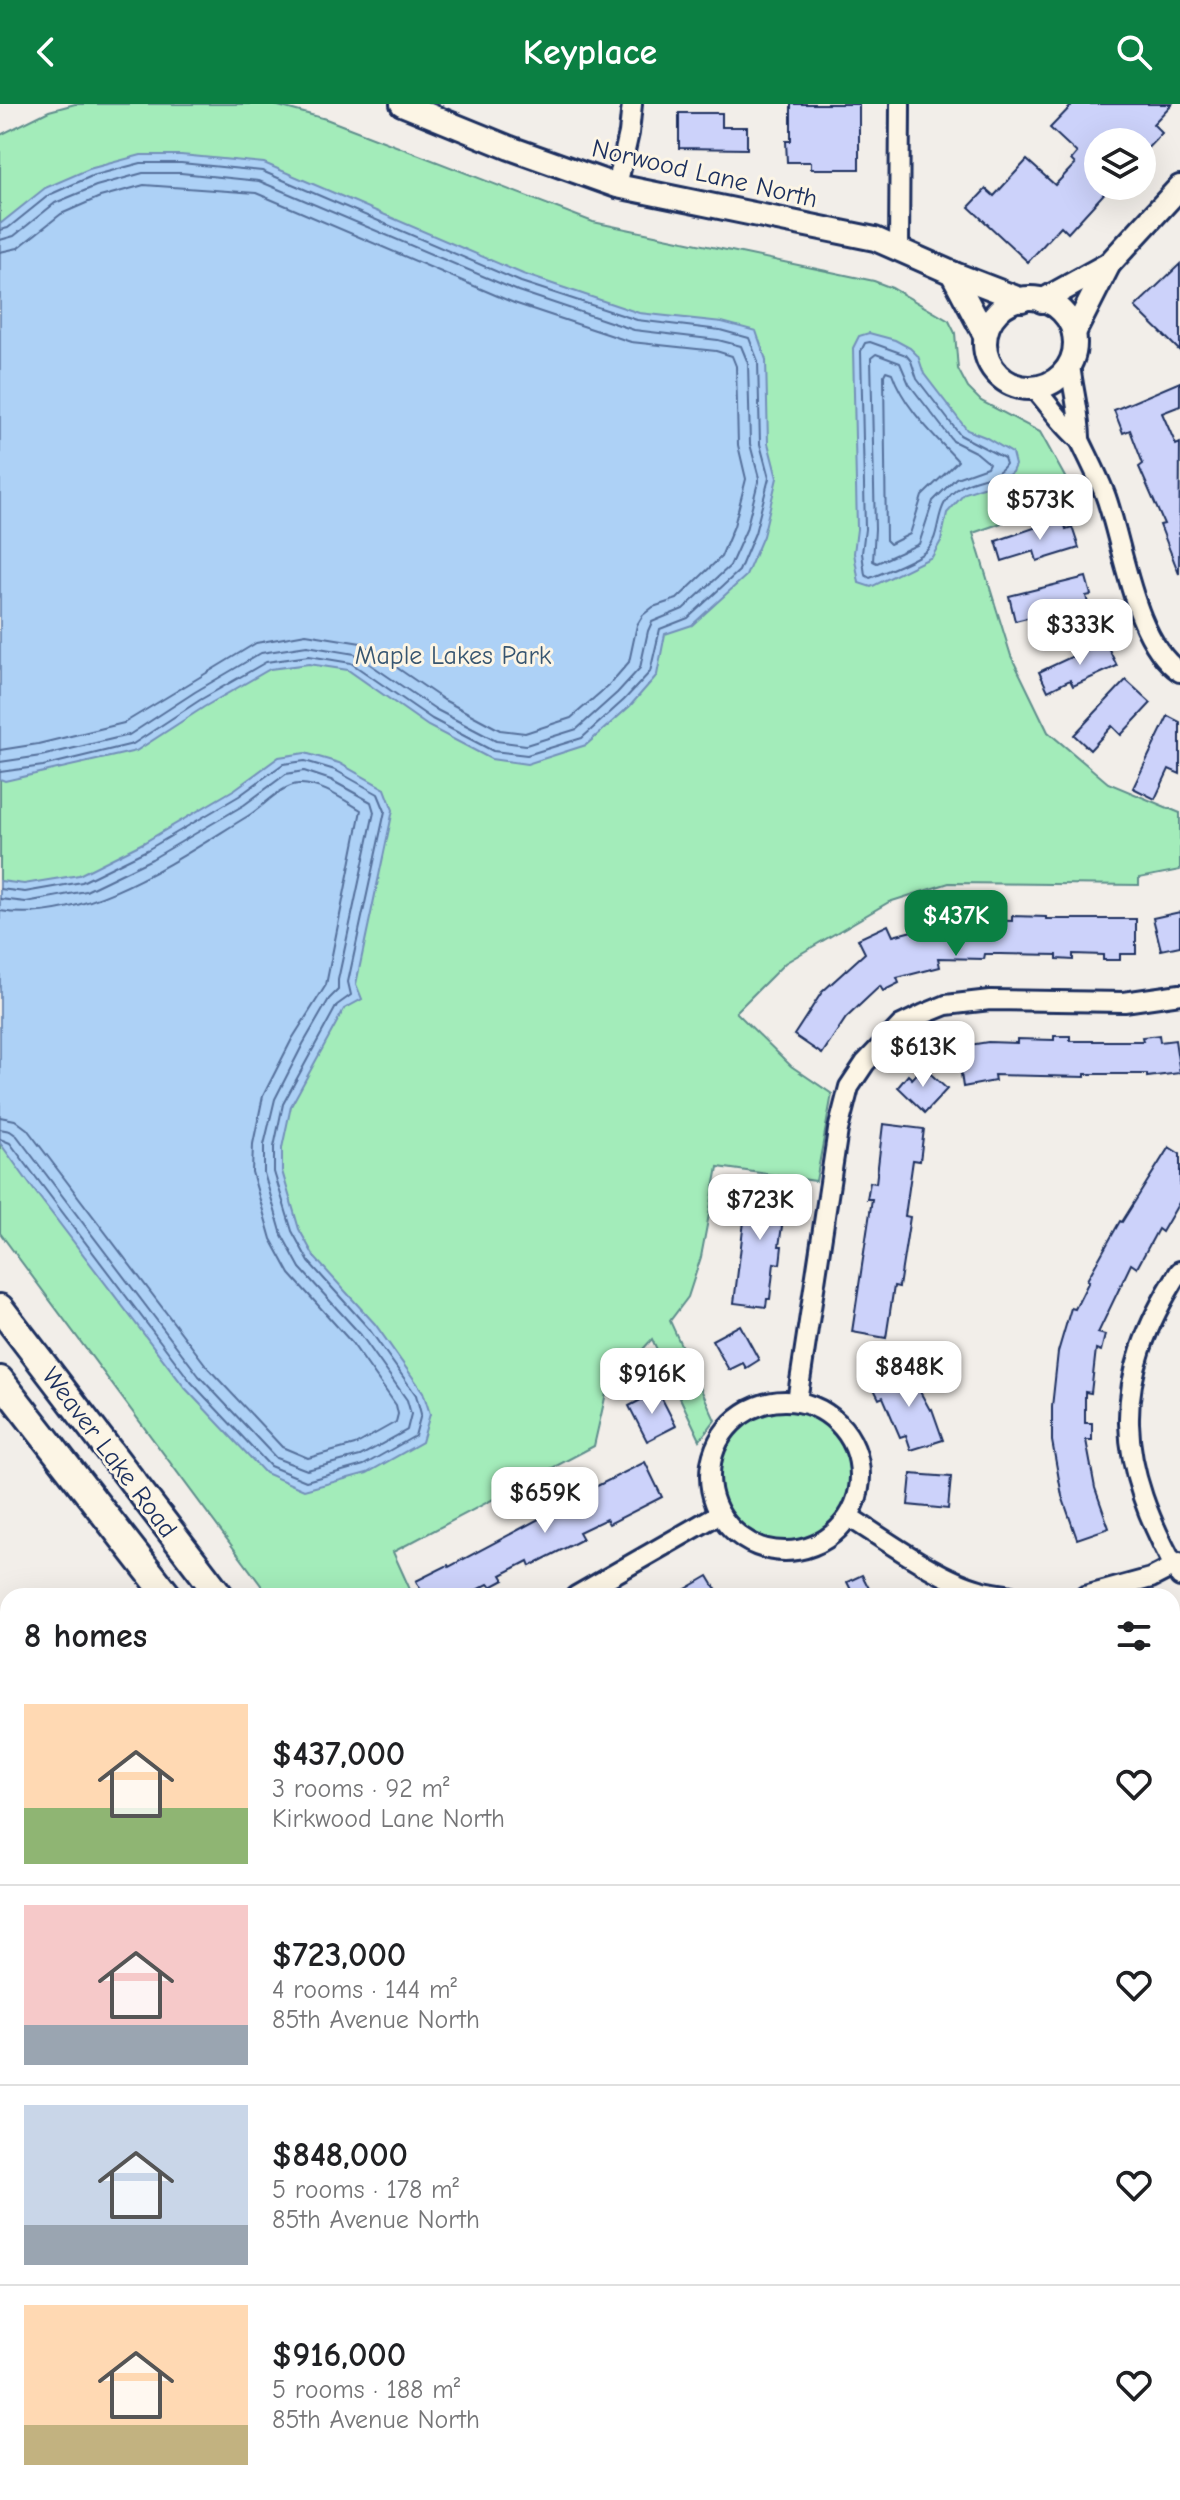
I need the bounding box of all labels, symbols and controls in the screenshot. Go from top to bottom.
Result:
icon: back [24,30,68,74]
icon: search [1112,30,1156,74]
text: Keyplace [523,32,657,73]
map controls [1084,128,1156,200]
button: layers [1084,128,1156,200]
street label: Norwood Lane North [589,133,821,215]
pin: $573K [984,474,1096,542]
text: $573K [1006,485,1074,515]
pin: $333K [1024,599,1136,667]
text: $333K [1046,610,1114,640]
park label: Maple Lakes Park [355,641,552,671]
pin: $437K [900,890,1012,958]
text: $437K [922,901,990,931]
pin: $613K [867,1021,979,1089]
text: $613K [890,1032,956,1062]
pin: $723K [704,1174,816,1242]
text: $723K [726,1185,794,1215]
pin: $848K [853,1341,965,1409]
pin: $916K [596,1348,708,1416]
text: $848K [874,1352,944,1382]
text: $916K [618,1359,686,1389]
street label: Weaver Lake Road [35,1362,183,1544]
pin: $659K [489,1467,601,1535]
text: $659K [509,1478,581,1508]
icon: filters [1112,1614,1156,1658]
text: 8 homes [24,1616,147,1656]
text: $437,000 [272,1734,405,1774]
icon: home [88,1736,184,1832]
icon: heart [1112,1762,1156,1806]
text: 3 rooms · 92 m² [272,1774,450,1804]
text: Kirkwood Lane North [272,1804,505,1834]
text: $723,000 [272,1935,406,1975]
icon: home [88,1937,184,2033]
icon: heart [1112,1963,1156,2007]
text: 4 rooms · 144 m² [272,1975,457,2005]
text: 85th Avenue North [272,2005,480,2035]
text: $848,000 [272,2135,408,2175]
icon: home [88,2137,184,2233]
icon: heart [1112,2163,1156,2207]
text: 5 rooms · 178 m² [272,2175,459,2205]
text: 85th Avenue North [272,2205,480,2235]
text: $916,000 [272,2335,406,2375]
icon: home [88,2337,184,2433]
icon: heart [1112,2363,1156,2407]
text: 5 rooms · 188 m² [272,2375,460,2405]
text: 85th Avenue North [272,2405,480,2435]

